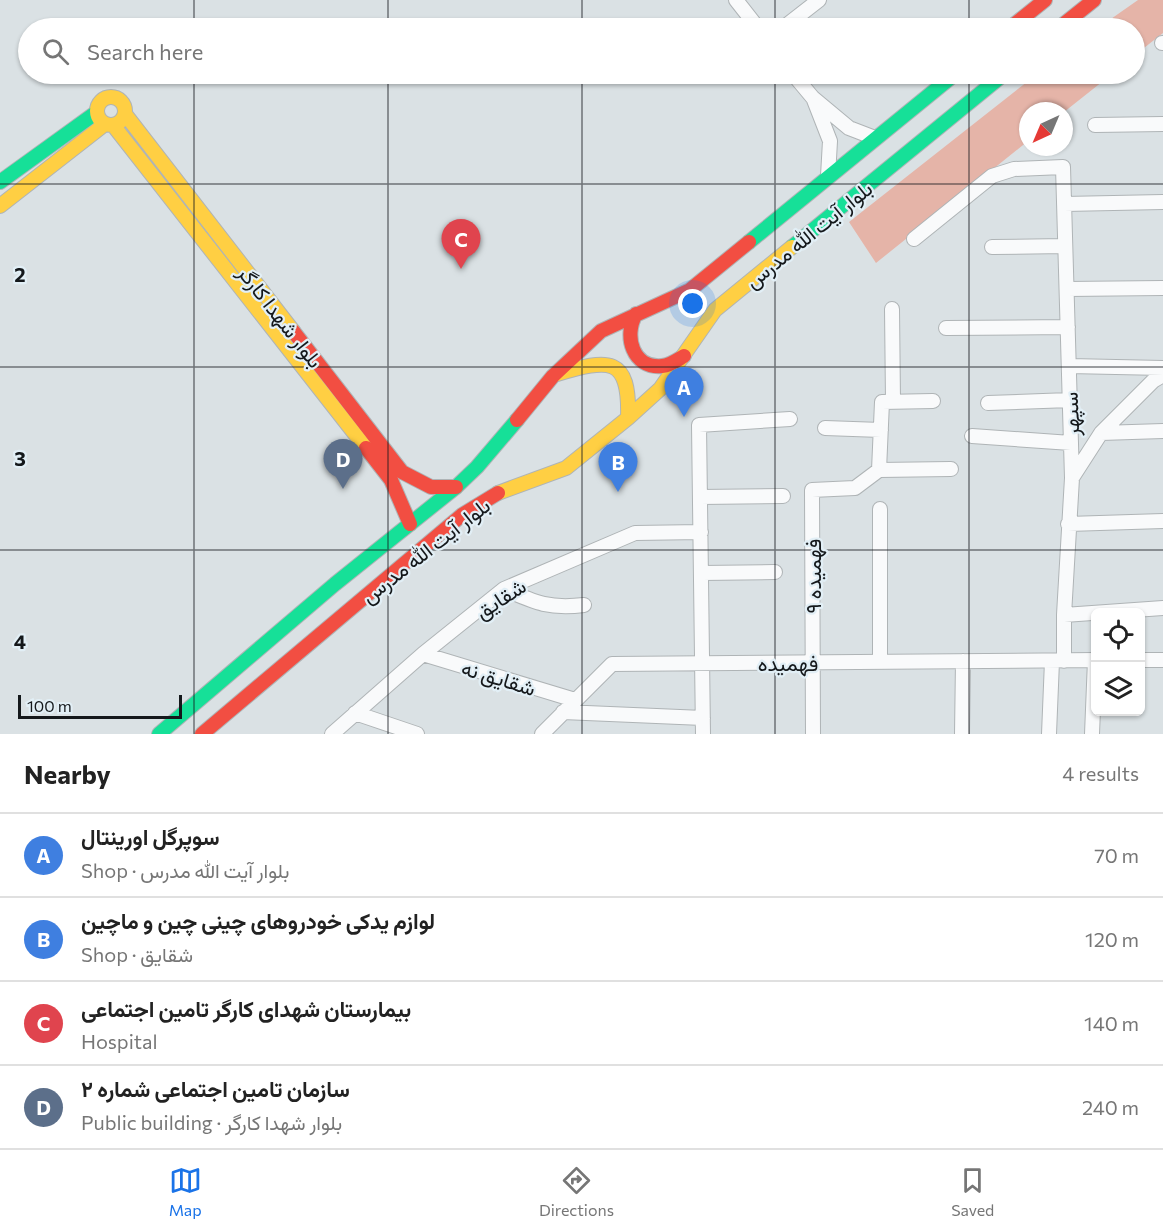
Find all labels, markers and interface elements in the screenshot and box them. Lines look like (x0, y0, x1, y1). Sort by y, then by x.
search box (18, 18, 1145, 84)
icon: search (39, 35, 72, 68)
text: Search here (87, 38, 203, 65)
north arrow (1019, 102, 1073, 156)
street label: بلوار آیت الله مدرس (739, 175, 878, 294)
pin: C (442, 220, 480, 269)
street label: بلوار شهدا کارگر (231, 259, 329, 373)
text: 2 (14, 262, 26, 286)
your location (678, 289, 707, 318)
pin: A (664, 368, 704, 417)
street label: سپهر (1057, 392, 1086, 437)
pin: D (324, 440, 362, 489)
pin: B (598, 442, 638, 492)
text: 3 (14, 446, 26, 470)
street label: بلوار آیت الله مدرس (356, 492, 496, 610)
street label: فهمیده ۹ (800, 539, 827, 613)
street label: شقایق (470, 572, 531, 624)
map controls (1091, 608, 1145, 716)
button: locate (1091, 608, 1145, 662)
text: 4 (14, 629, 26, 653)
street label: فهمیده (758, 650, 818, 677)
street label: شقایق نه (459, 654, 539, 701)
button: layers (1091, 662, 1145, 716)
scale bar (18, 692, 182, 720)
text: 100 m (27, 696, 72, 715)
text: Nearby (24, 758, 111, 789)
text: 4 results (1062, 761, 1139, 785)
text: سوپرگل اورینتال (81, 823, 220, 850)
text: A (36, 843, 51, 867)
text: 70 m (1094, 843, 1139, 867)
text: Shop · بلوار آیت الله مدرس (81, 858, 289, 882)
text: لوازم یدکی خودروهای چینی چین و ماچین (81, 907, 435, 934)
text: B (37, 927, 50, 951)
text: 120 m (1085, 927, 1139, 951)
text: Shop · شقایق (81, 942, 193, 966)
text: بیمارستان شهدای کارگر تامین اجتماعی (81, 995, 411, 1022)
text: C (37, 1011, 50, 1035)
text: 140 m (1084, 1011, 1139, 1035)
text: Hospital (81, 1029, 158, 1053)
text: سازمان تامین اجتماعی شماره ۲ (81, 1075, 350, 1102)
text: D (36, 1095, 51, 1119)
text: 240 m (1082, 1095, 1139, 1119)
text: Public building · بلوار شهدا کارگر (81, 1110, 342, 1134)
tab: Map (169, 1164, 202, 1219)
tab: Directions (539, 1164, 614, 1219)
tab: Saved (951, 1164, 994, 1219)

